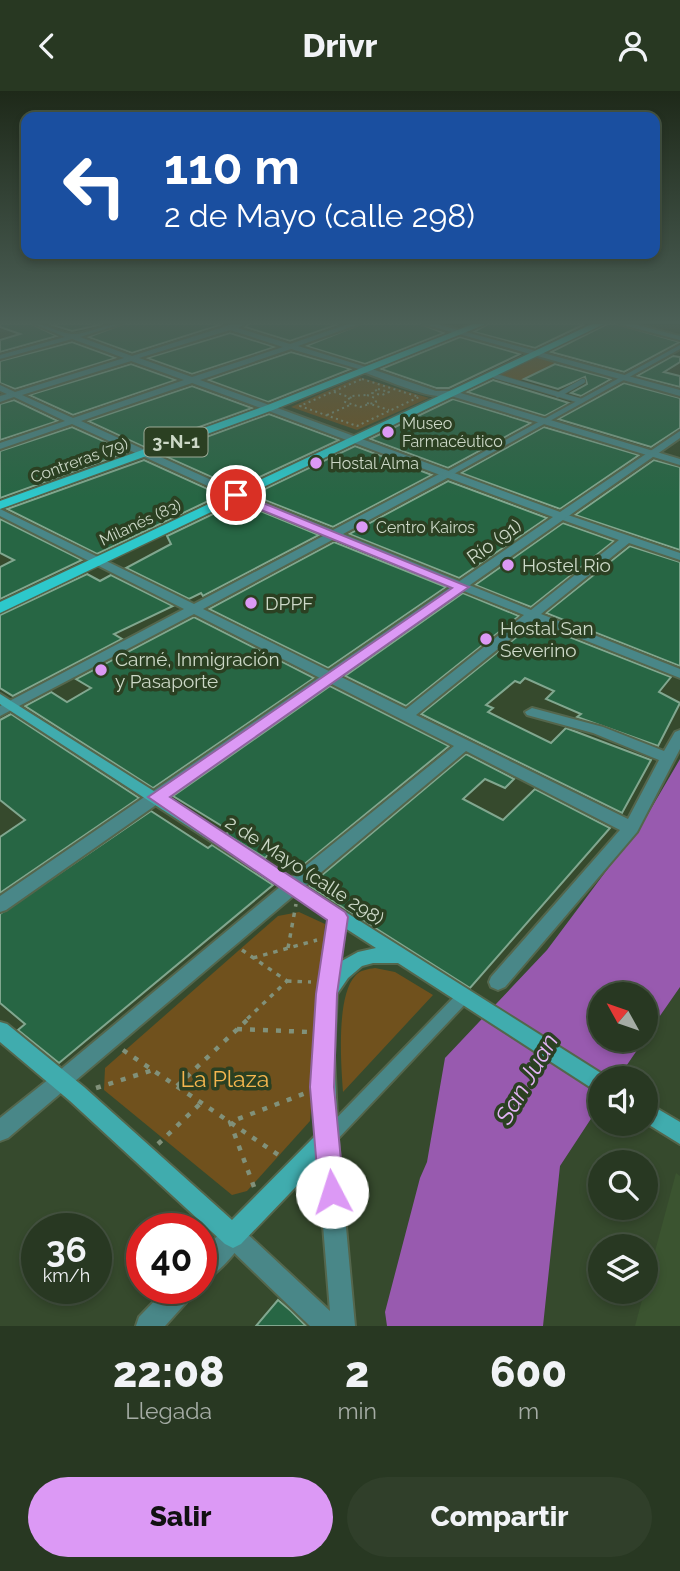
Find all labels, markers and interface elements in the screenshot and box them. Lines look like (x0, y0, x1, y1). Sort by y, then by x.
icon: back (28, 27, 66, 65)
text: Drivr (303, 27, 377, 64)
icon: person (614, 27, 652, 65)
text: 110 m (164, 138, 300, 195)
icon: left (49, 140, 140, 231)
text: 2 de Mayo (calle 298) (164, 197, 475, 234)
place label: Museo Farmacéutico (402, 414, 503, 451)
marker: Museo Farmacéutico (380, 424, 396, 440)
road number: 3-N-1 (144, 428, 208, 457)
street label: Contreras (79) (28, 434, 131, 487)
place label: Hostal Alma (330, 454, 419, 473)
marker: Hostal Alma (308, 455, 324, 471)
pin (206, 465, 266, 525)
icon: arrive (217, 476, 255, 514)
street label: Milanés (83) (96, 495, 184, 550)
street label: Río (91) (462, 514, 526, 568)
place label: Centro Kairos (376, 518, 475, 537)
marker: Centro Kairos (354, 519, 370, 535)
place label: Hostel Rio (522, 554, 611, 576)
marker: Hostel Rio (500, 557, 516, 573)
place label: DPPF (265, 592, 313, 614)
marker: DPPF (243, 595, 259, 611)
place label: Hostal San Severino (500, 617, 593, 661)
marker: Hostal San Severino (478, 631, 494, 647)
place label: Carné, Inmigración y Pasaporte (115, 648, 279, 692)
marker: Carné, Inmigración y Pasaporte (93, 662, 109, 678)
street label: 2 de Mayo (calle 298) (222, 811, 388, 929)
north arrow (588, 982, 658, 1052)
map controls (588, 982, 658, 1304)
water label: San Juan (489, 1028, 564, 1130)
park label: La Plaza (181, 1065, 269, 1092)
button: sound (588, 1066, 658, 1136)
button: search (588, 1150, 658, 1220)
position arrow (295, 1155, 369, 1229)
speed limit sign: 40 (126, 1213, 217, 1304)
text: 36 (46, 1229, 87, 1270)
button: layers (588, 1234, 658, 1304)
text: km/h (43, 1265, 90, 1286)
text: 22:08 (113, 1348, 224, 1397)
text: 2 (345, 1348, 369, 1397)
text: 600 (490, 1348, 567, 1397)
text: Llegada (125, 1397, 212, 1424)
text: min (337, 1397, 377, 1424)
text: m (518, 1397, 539, 1424)
button: Salir (28, 1477, 333, 1557)
button: Compartir (347, 1477, 652, 1557)

